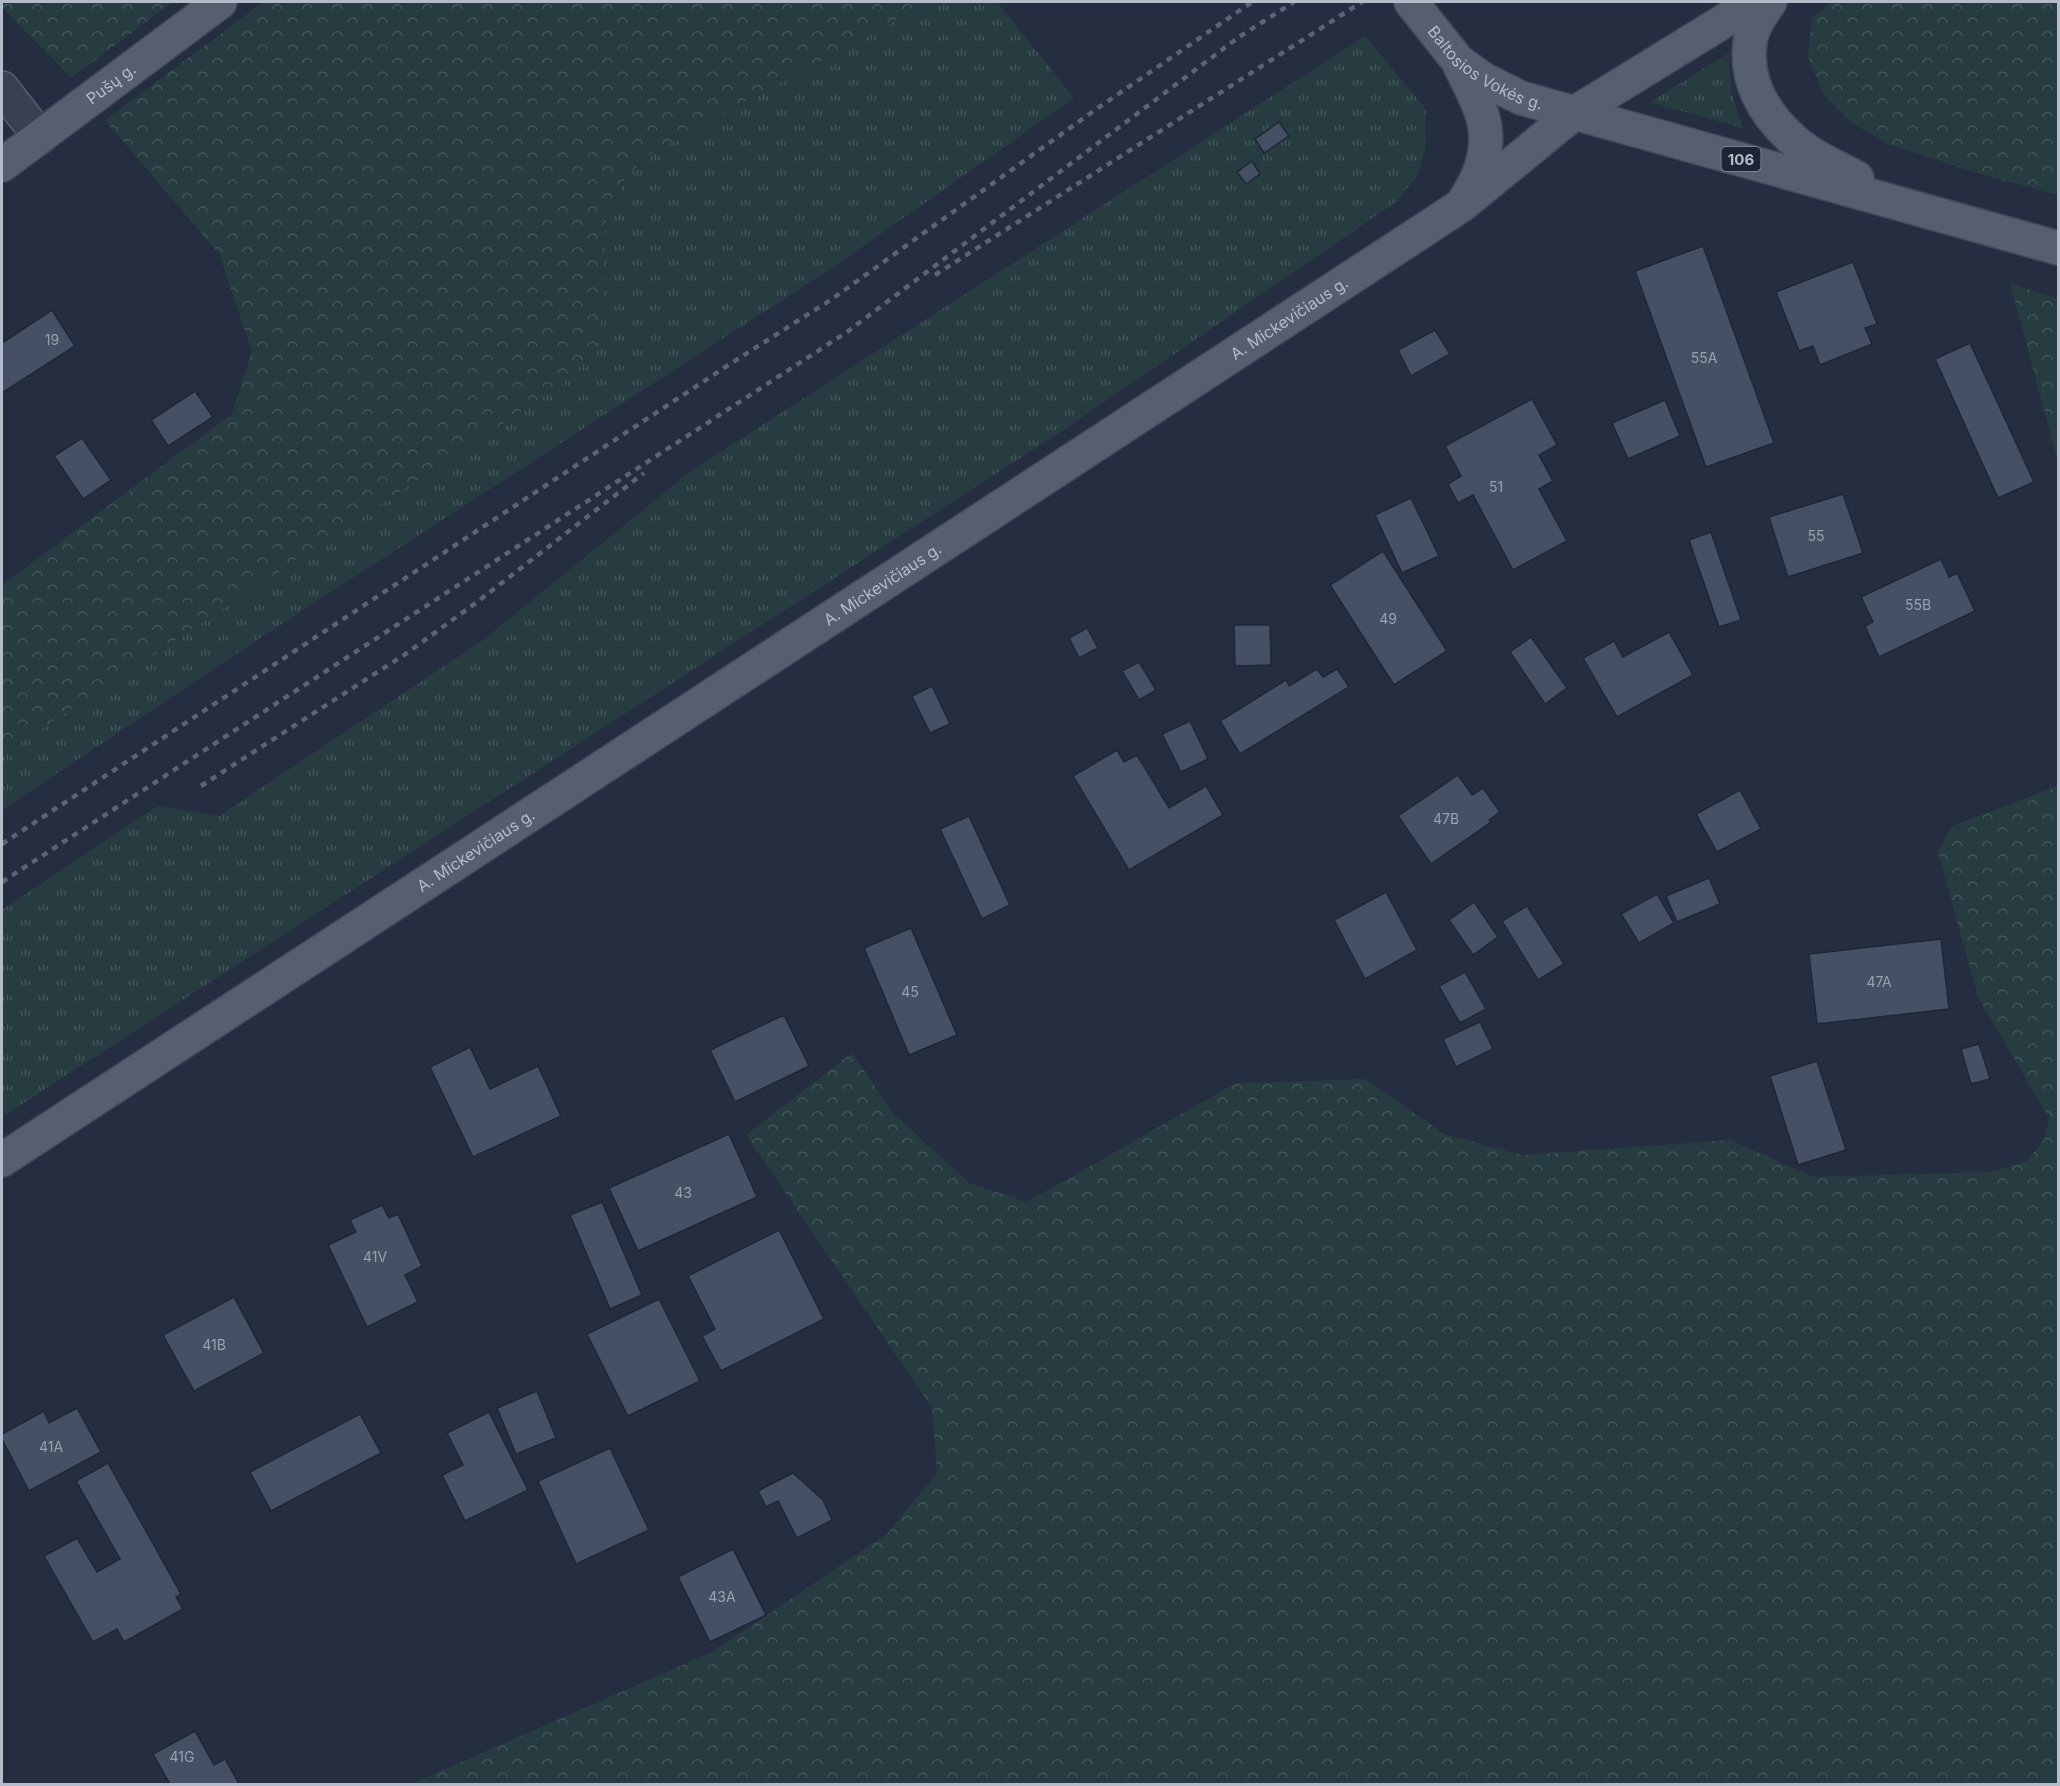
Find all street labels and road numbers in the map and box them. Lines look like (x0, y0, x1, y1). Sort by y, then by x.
street label: Baltosios Vokės g. (1424, 22, 1545, 114)
street label: Pušų g. (82, 59, 140, 108)
road number: 106 (1722, 147, 1760, 171)
street label: A. Mickevičiaus g. (1226, 272, 1352, 364)
street label: A. Mickevičiaus g. (820, 538, 945, 630)
street label: A. Mickevičiaus g. (413, 804, 538, 896)

